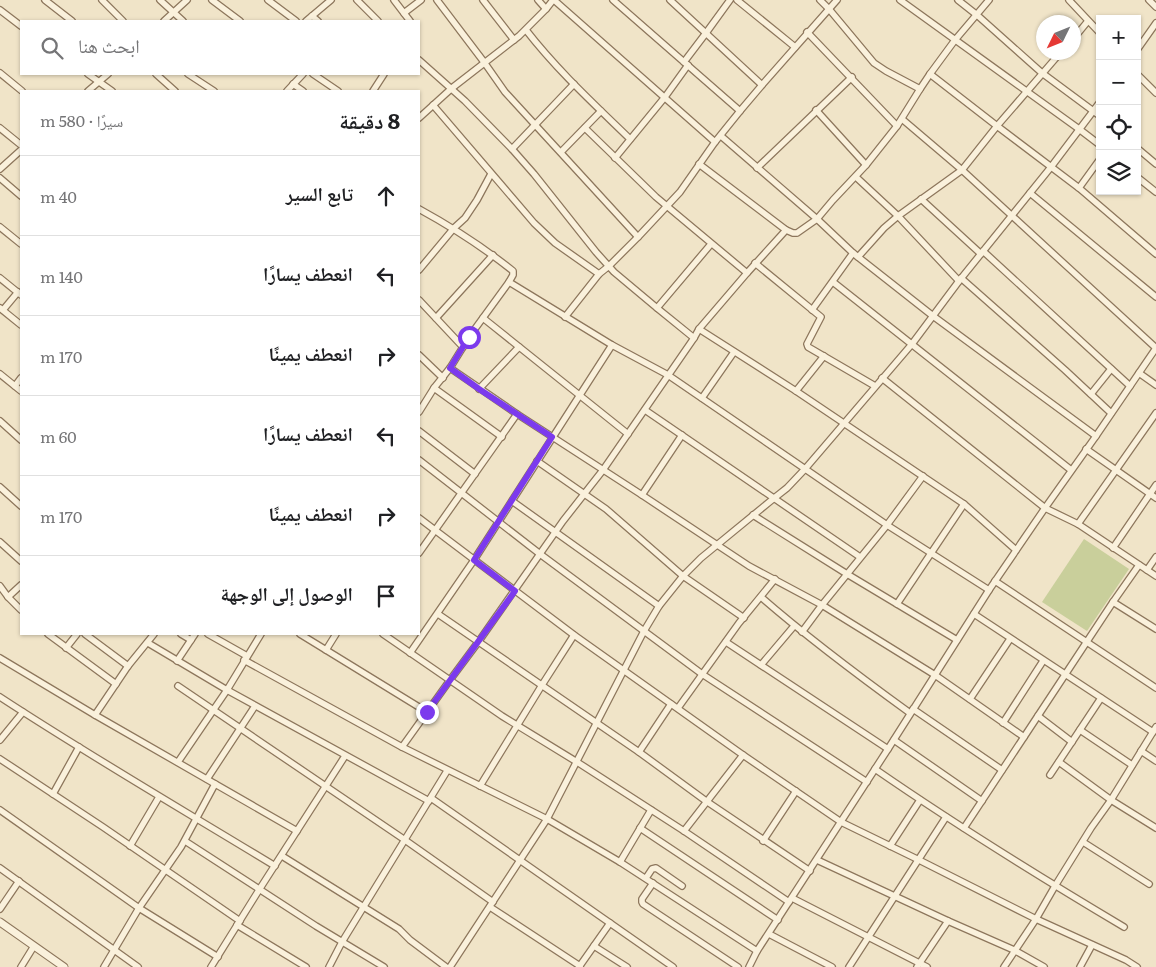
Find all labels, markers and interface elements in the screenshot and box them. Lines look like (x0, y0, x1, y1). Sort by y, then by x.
north arrow (1036, 15, 1081, 60)
map controls (1096, 15, 1141, 195)
button: + (1096, 15, 1141, 60)
search box (20, 20, 420, 75)
text: ابحث هنا (78, 31, 140, 59)
icon: search (38, 34, 66, 62)
button: − (1096, 60, 1141, 105)
text: 8 دقيقة (339, 104, 400, 135)
button: locate (1096, 105, 1141, 150)
text: سيرًا · 580 m (40, 108, 123, 132)
button: layers (1096, 150, 1141, 195)
text: تابع السير (286, 179, 353, 207)
icon: ahead (372, 182, 400, 210)
text: 40 m (40, 184, 77, 208)
text: انعطف يسارًا (263, 259, 353, 287)
icon: left (372, 262, 400, 290)
text: 140 m (40, 264, 83, 288)
route start (458, 326, 481, 349)
text: انعطف يمينًا (269, 339, 353, 367)
icon: right (372, 342, 400, 370)
text: 170 m (40, 344, 82, 368)
text: انعطف يسارًا (263, 419, 353, 447)
icon: left (372, 422, 400, 450)
text: 60 m (40, 424, 77, 448)
text: انعطف يمينًا (269, 499, 353, 527)
icon: right (372, 502, 400, 530)
text: 170 m (40, 504, 82, 528)
text: الوصول إلى الوجهة (220, 579, 353, 607)
icon: arrive (372, 582, 400, 610)
route end (416, 701, 439, 724)

